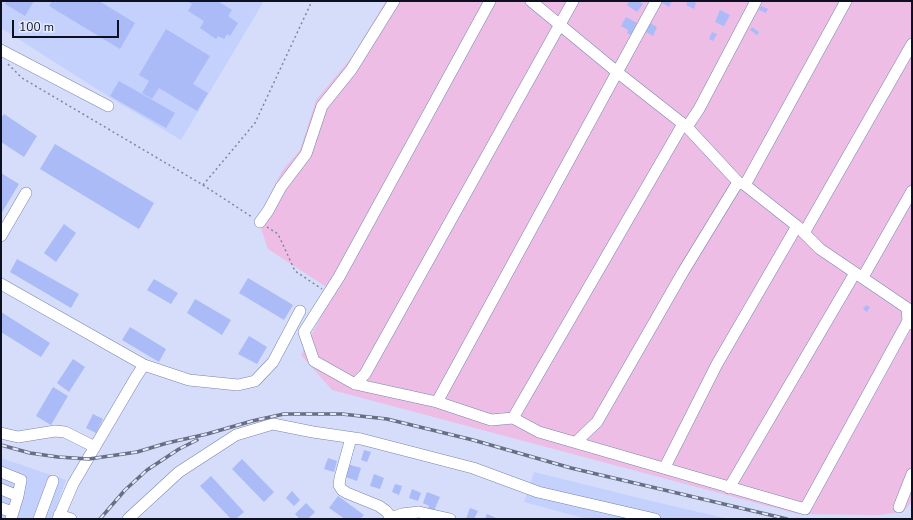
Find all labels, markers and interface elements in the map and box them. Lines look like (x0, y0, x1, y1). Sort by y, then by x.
scale bar (14, 12, 121, 38)
text: 100 m (19, 19, 54, 35)

